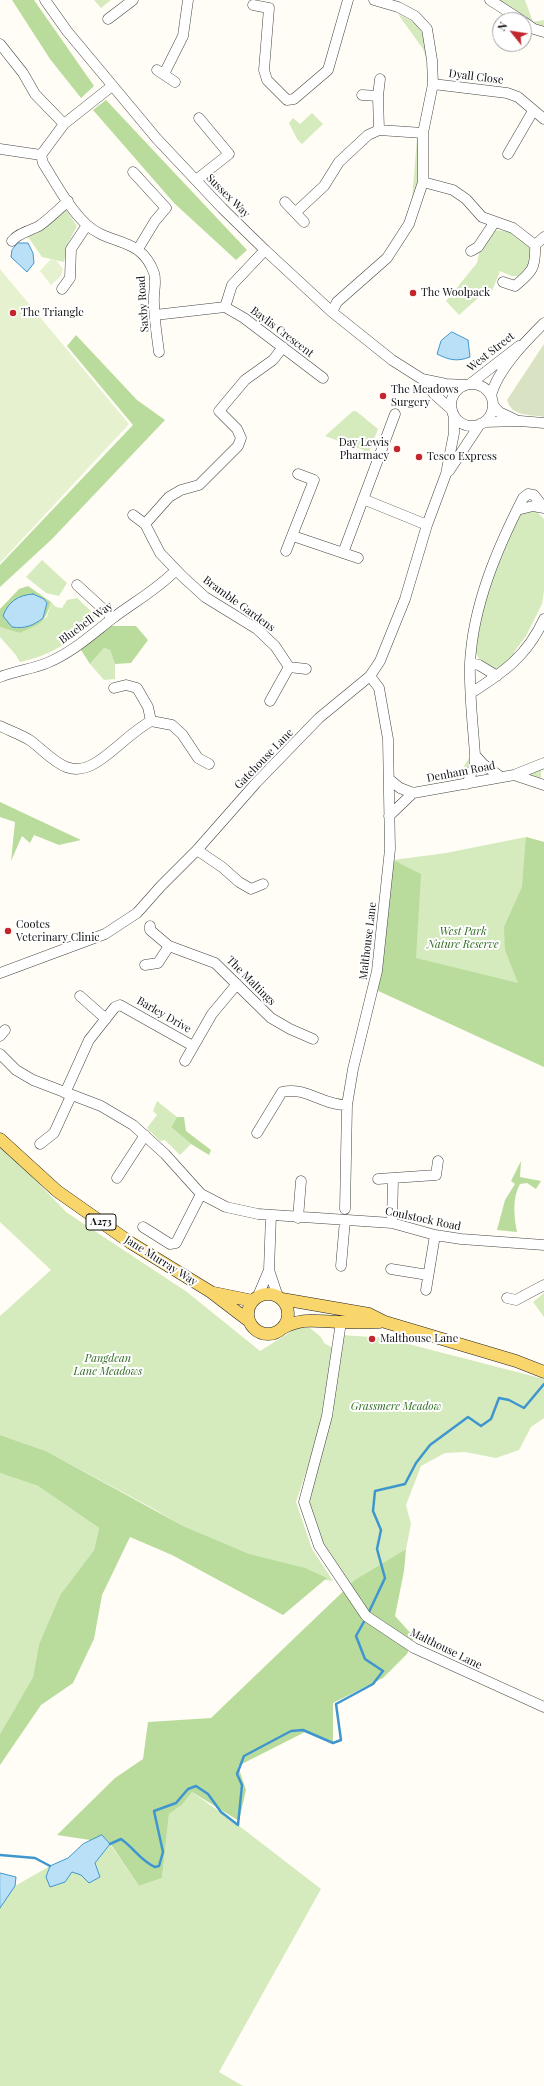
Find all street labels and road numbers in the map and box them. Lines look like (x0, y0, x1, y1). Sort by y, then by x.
street label: Dyall Close (448, 67, 504, 87)
street label: Sussex Way (203, 171, 253, 221)
street label: Saxby Road (134, 275, 152, 333)
street label: Baylis Crescent (248, 304, 316, 360)
street label: West Street (465, 330, 517, 374)
street label: Bramble Gardens (200, 573, 278, 635)
street label: Bluebell Way (57, 599, 115, 647)
street label: Gatehouse Lane (232, 726, 296, 792)
street label: Denham Road (426, 759, 496, 785)
street label: Malthouse Lane (357, 901, 379, 981)
street label: The Maltings (224, 954, 278, 1008)
street label: Barley Drive (134, 994, 194, 1036)
street label: Coulstock Road (384, 1205, 462, 1233)
road number: A273 (86, 1214, 116, 1230)
street label: Jane Murray Way (122, 1233, 200, 1289)
street label: Malthouse Lane (408, 1626, 484, 1672)

